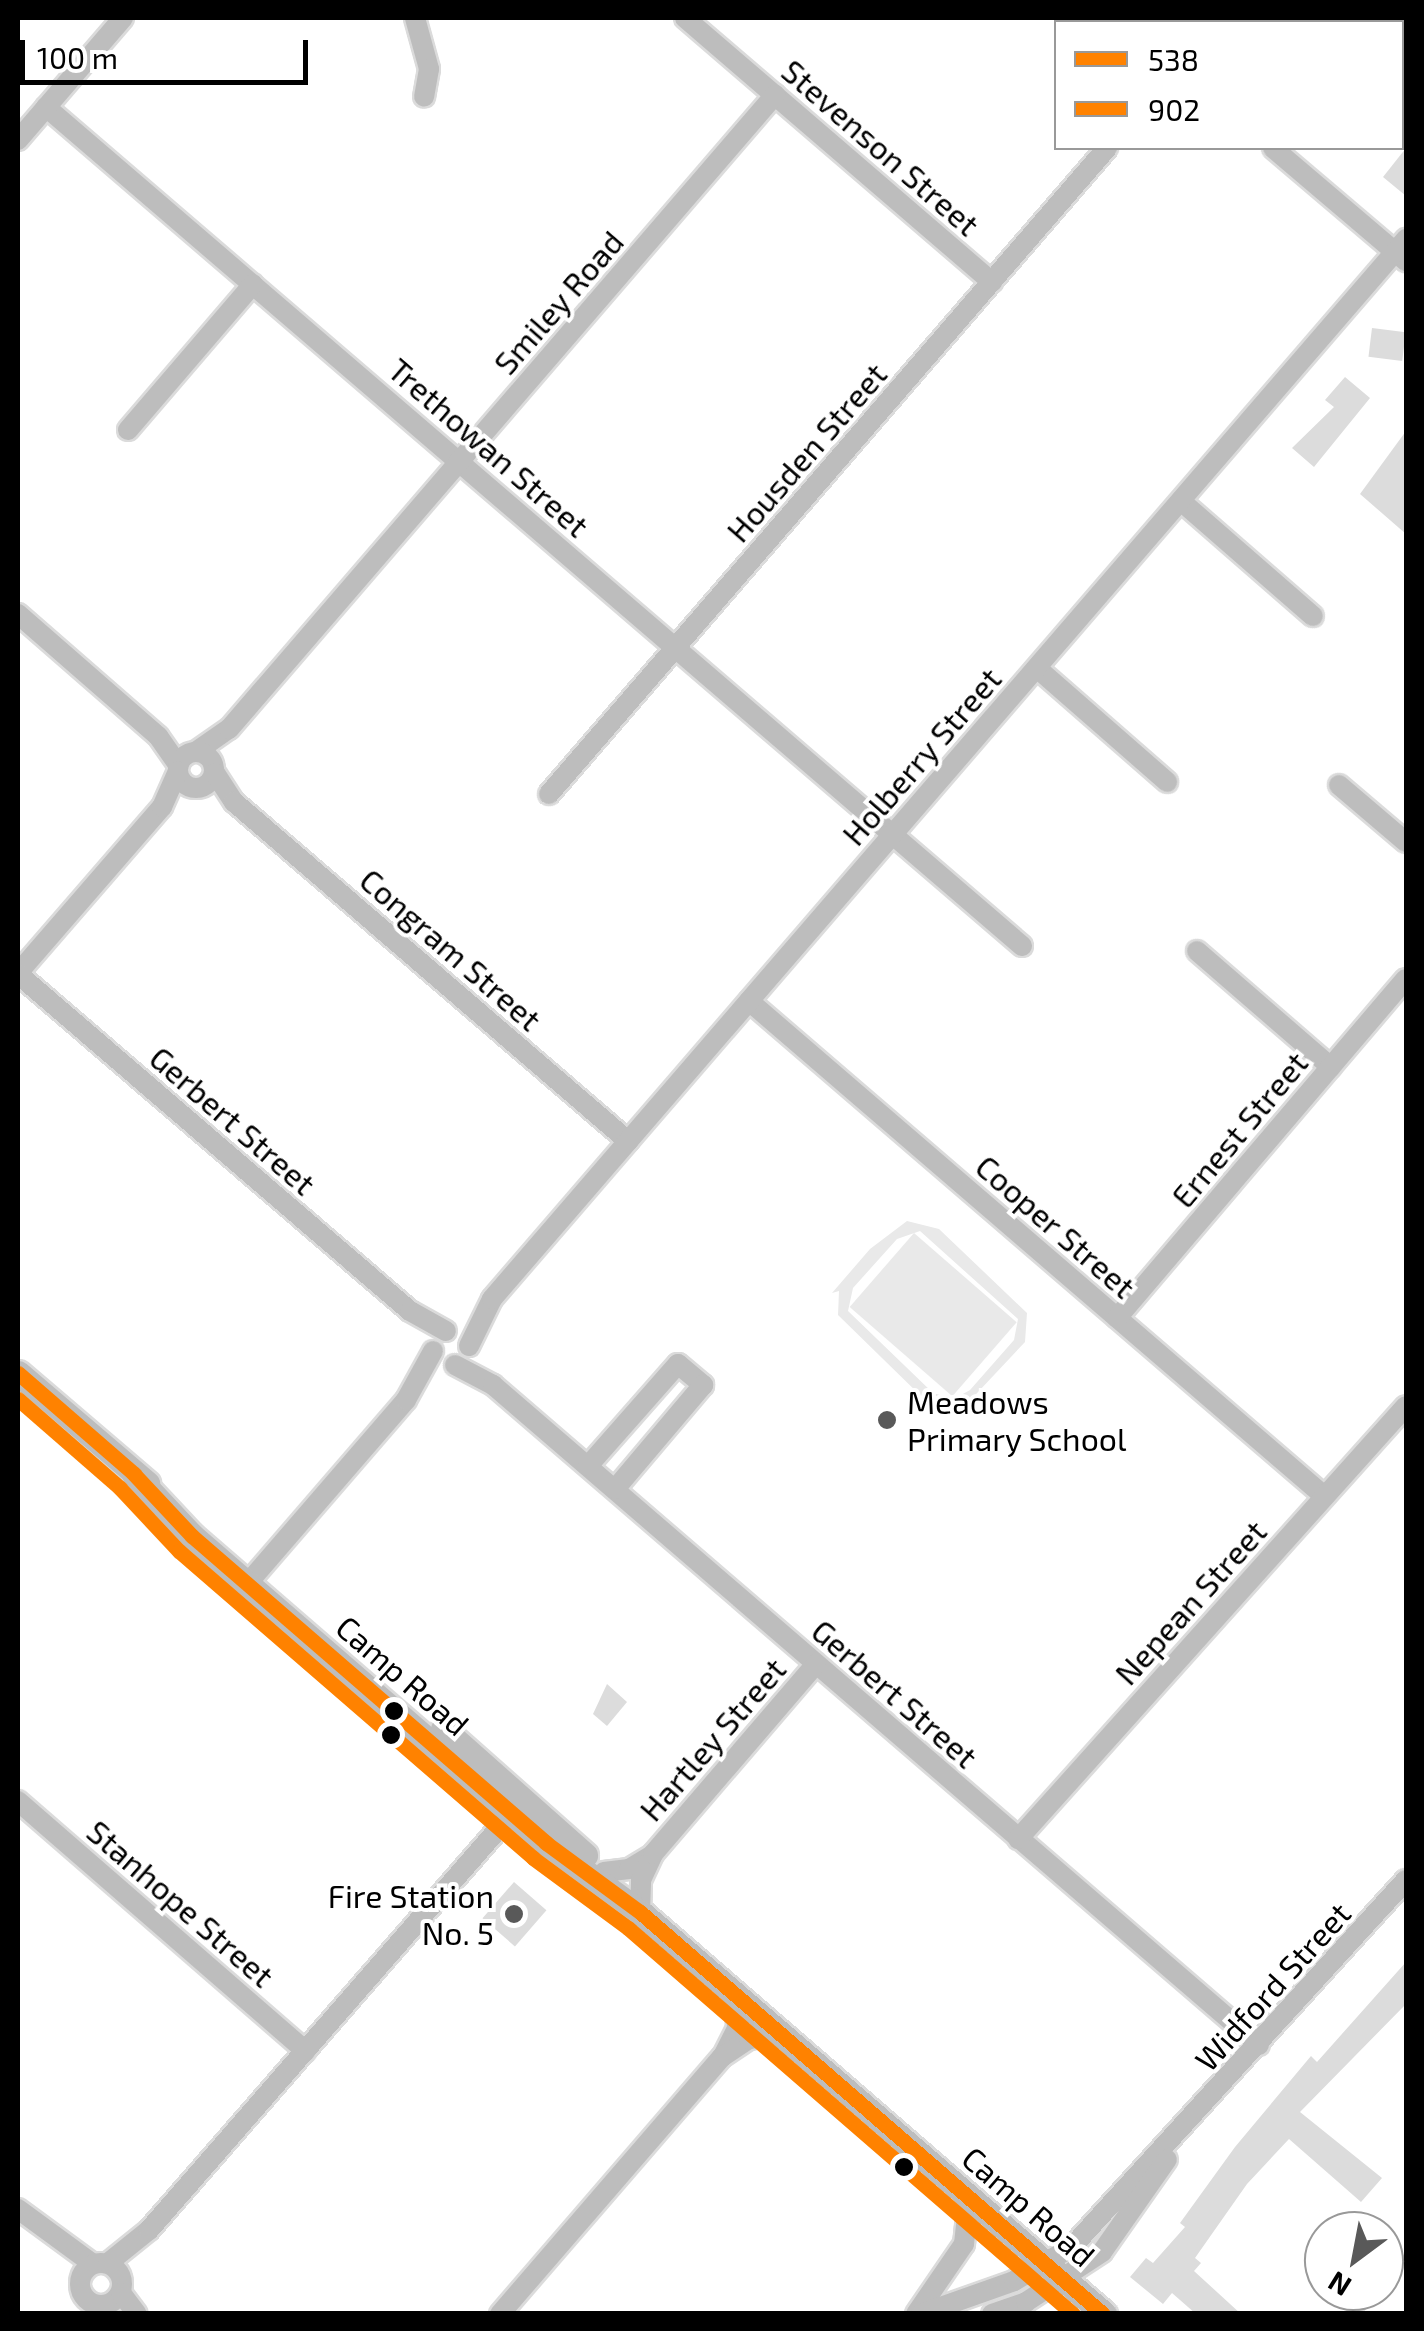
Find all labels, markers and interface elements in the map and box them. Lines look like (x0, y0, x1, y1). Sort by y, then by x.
scale bar (25, 20, 312, 82)
legend (1054, 20, 1404, 150)
text: 100 m (37, 39, 118, 75)
text: 538 (1148, 41, 1199, 77)
street label: Stevenson Street (775, 51, 987, 243)
text: 902 (1148, 91, 1200, 127)
street label: Smiley Road (485, 222, 631, 382)
street label: Trethowan Street (381, 350, 597, 544)
street label: Housden Street (718, 355, 894, 549)
street label: Holberry Street (833, 659, 1009, 853)
street label: Congram Street (353, 860, 549, 1038)
street label: Gerbert Street (142, 1038, 324, 1202)
street label: Ernest Street (1163, 1043, 1315, 1215)
street label: Cooper Street (968, 1146, 1144, 1306)
place label: Meadows Primary School (907, 1383, 1127, 1458)
marker: Meadows Primary School (876, 1409, 898, 1431)
street label: Nepean Street (1106, 1512, 1274, 1692)
street label: Camp Road (329, 1607, 477, 1743)
street label: Gerbert Street (804, 1611, 986, 1775)
street label: Hartley Street (631, 1650, 793, 1828)
unlabelled marker (384, 1701, 404, 1721)
unlabelled marker (381, 1725, 401, 1745)
street label: Stanhope Street (80, 1812, 282, 1994)
place label: Fire Station No. 5 (328, 1877, 494, 1952)
street label: Widford Street (1186, 1894, 1358, 2078)
marker: Fire Station No. 5 (503, 1903, 525, 1925)
street label: Camp Road (955, 2138, 1103, 2274)
unlabelled marker (894, 2157, 914, 2177)
north arrow (1304, 2211, 1404, 2311)
text: N (1322, 2265, 1357, 2305)

